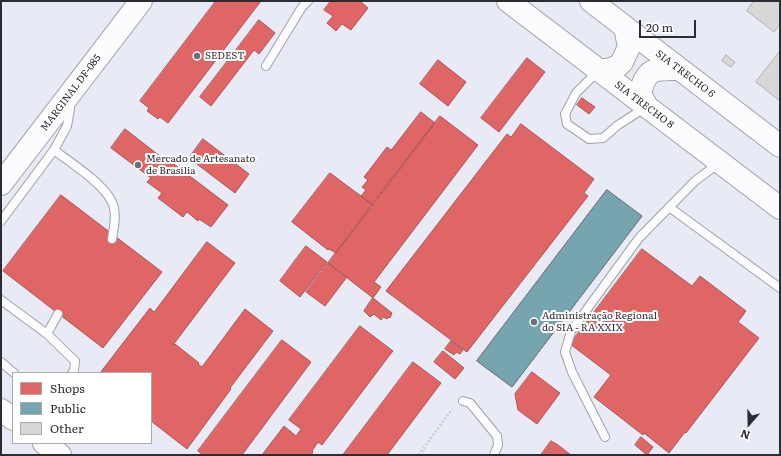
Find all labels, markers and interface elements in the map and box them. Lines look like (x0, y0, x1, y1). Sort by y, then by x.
scale bar (641, 12, 698, 38)
text: 20 m (646, 18, 673, 36)
street label: SIA TRECHO 6 (653, 48, 717, 100)
place label: SEDEST (205, 50, 245, 62)
marker: SEDEST (192, 51, 202, 61)
street label: MARGINAL DF-085 (38, 52, 104, 134)
street label: SIA TRECHO 8 (612, 79, 676, 131)
place label: Mercado de Artesanato de Brasília (146, 153, 255, 176)
marker: Mercado de Artesanato de Brasília (133, 160, 143, 170)
place label: Administração Regional do SIA - RA XXIX (542, 310, 657, 334)
marker: Administração Regional do SIA - RA XXIX (529, 317, 539, 327)
legend (12, 372, 152, 444)
text: Shops (50, 379, 85, 397)
text: Public (50, 399, 86, 417)
north arrow (729, 404, 769, 444)
text: Other (50, 419, 84, 437)
text: N (738, 426, 752, 444)

